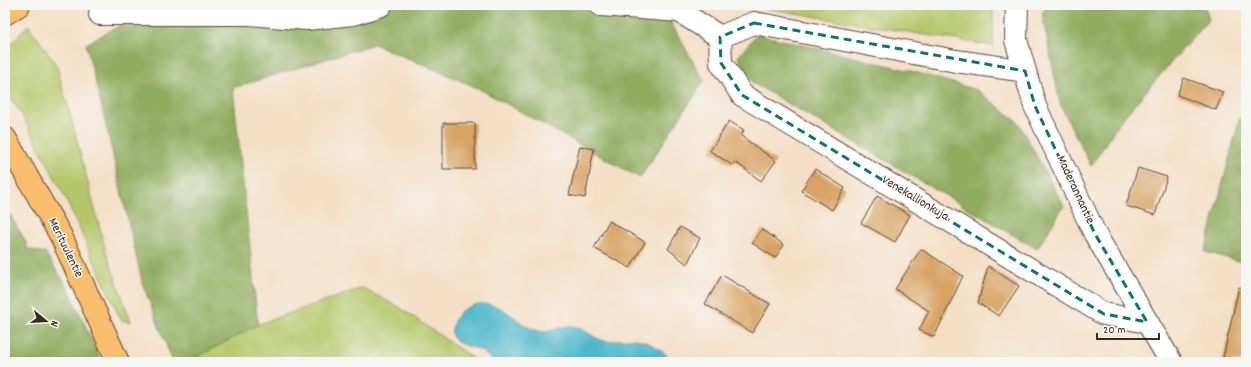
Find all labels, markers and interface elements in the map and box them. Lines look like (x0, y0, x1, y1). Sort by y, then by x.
street label: Maderannantie (1051, 153, 1099, 228)
street label: Venekallionkuja (878, 171, 953, 227)
street label: Merituulentie (42, 215, 88, 281)
north arrow (26, 301, 66, 341)
scale bar (1097, 315, 1159, 341)
text: N (45, 318, 62, 329)
text: 20 m (1103, 322, 1126, 339)

